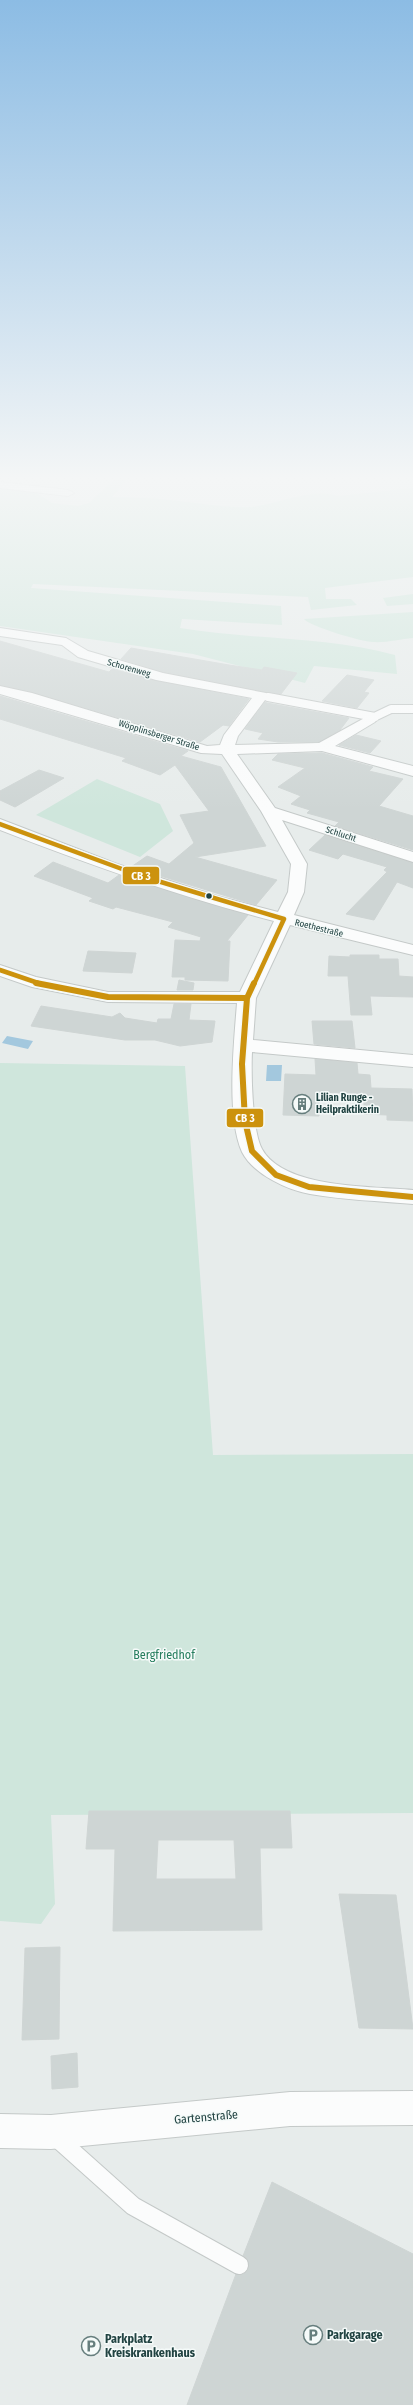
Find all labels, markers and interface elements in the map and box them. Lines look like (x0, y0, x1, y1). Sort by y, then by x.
street label: Schorenweg (106, 657, 152, 679)
street label: Wöpplinsberger Straße (117, 718, 201, 752)
street label: Schlucht (324, 824, 358, 844)
line badge: CB 3 (122, 866, 160, 885)
text: CB 3 (131, 870, 151, 883)
unlabelled marker (204, 891, 214, 901)
street label: Roethestraße (294, 917, 345, 939)
place label: Lilian Runge - Heilpraktikerin (316, 1092, 379, 1116)
building icon: Lilian Runge - Heilpraktikerin (291, 1093, 313, 1115)
line badge: CB 3 (226, 1108, 264, 1128)
text: CB 3 (235, 1112, 255, 1125)
park label: Bergfriedhof (133, 1648, 196, 1662)
street label: Gartenstraße (173, 2107, 239, 2127)
parking icon: Parkgarage (302, 2324, 324, 2346)
place label: Parkgarage (327, 2328, 383, 2342)
place label: Parkplatz Kreiskrankenhaus (105, 2332, 196, 2360)
parking icon: Parkplatz Kreiskrankenhaus (80, 2335, 102, 2357)

